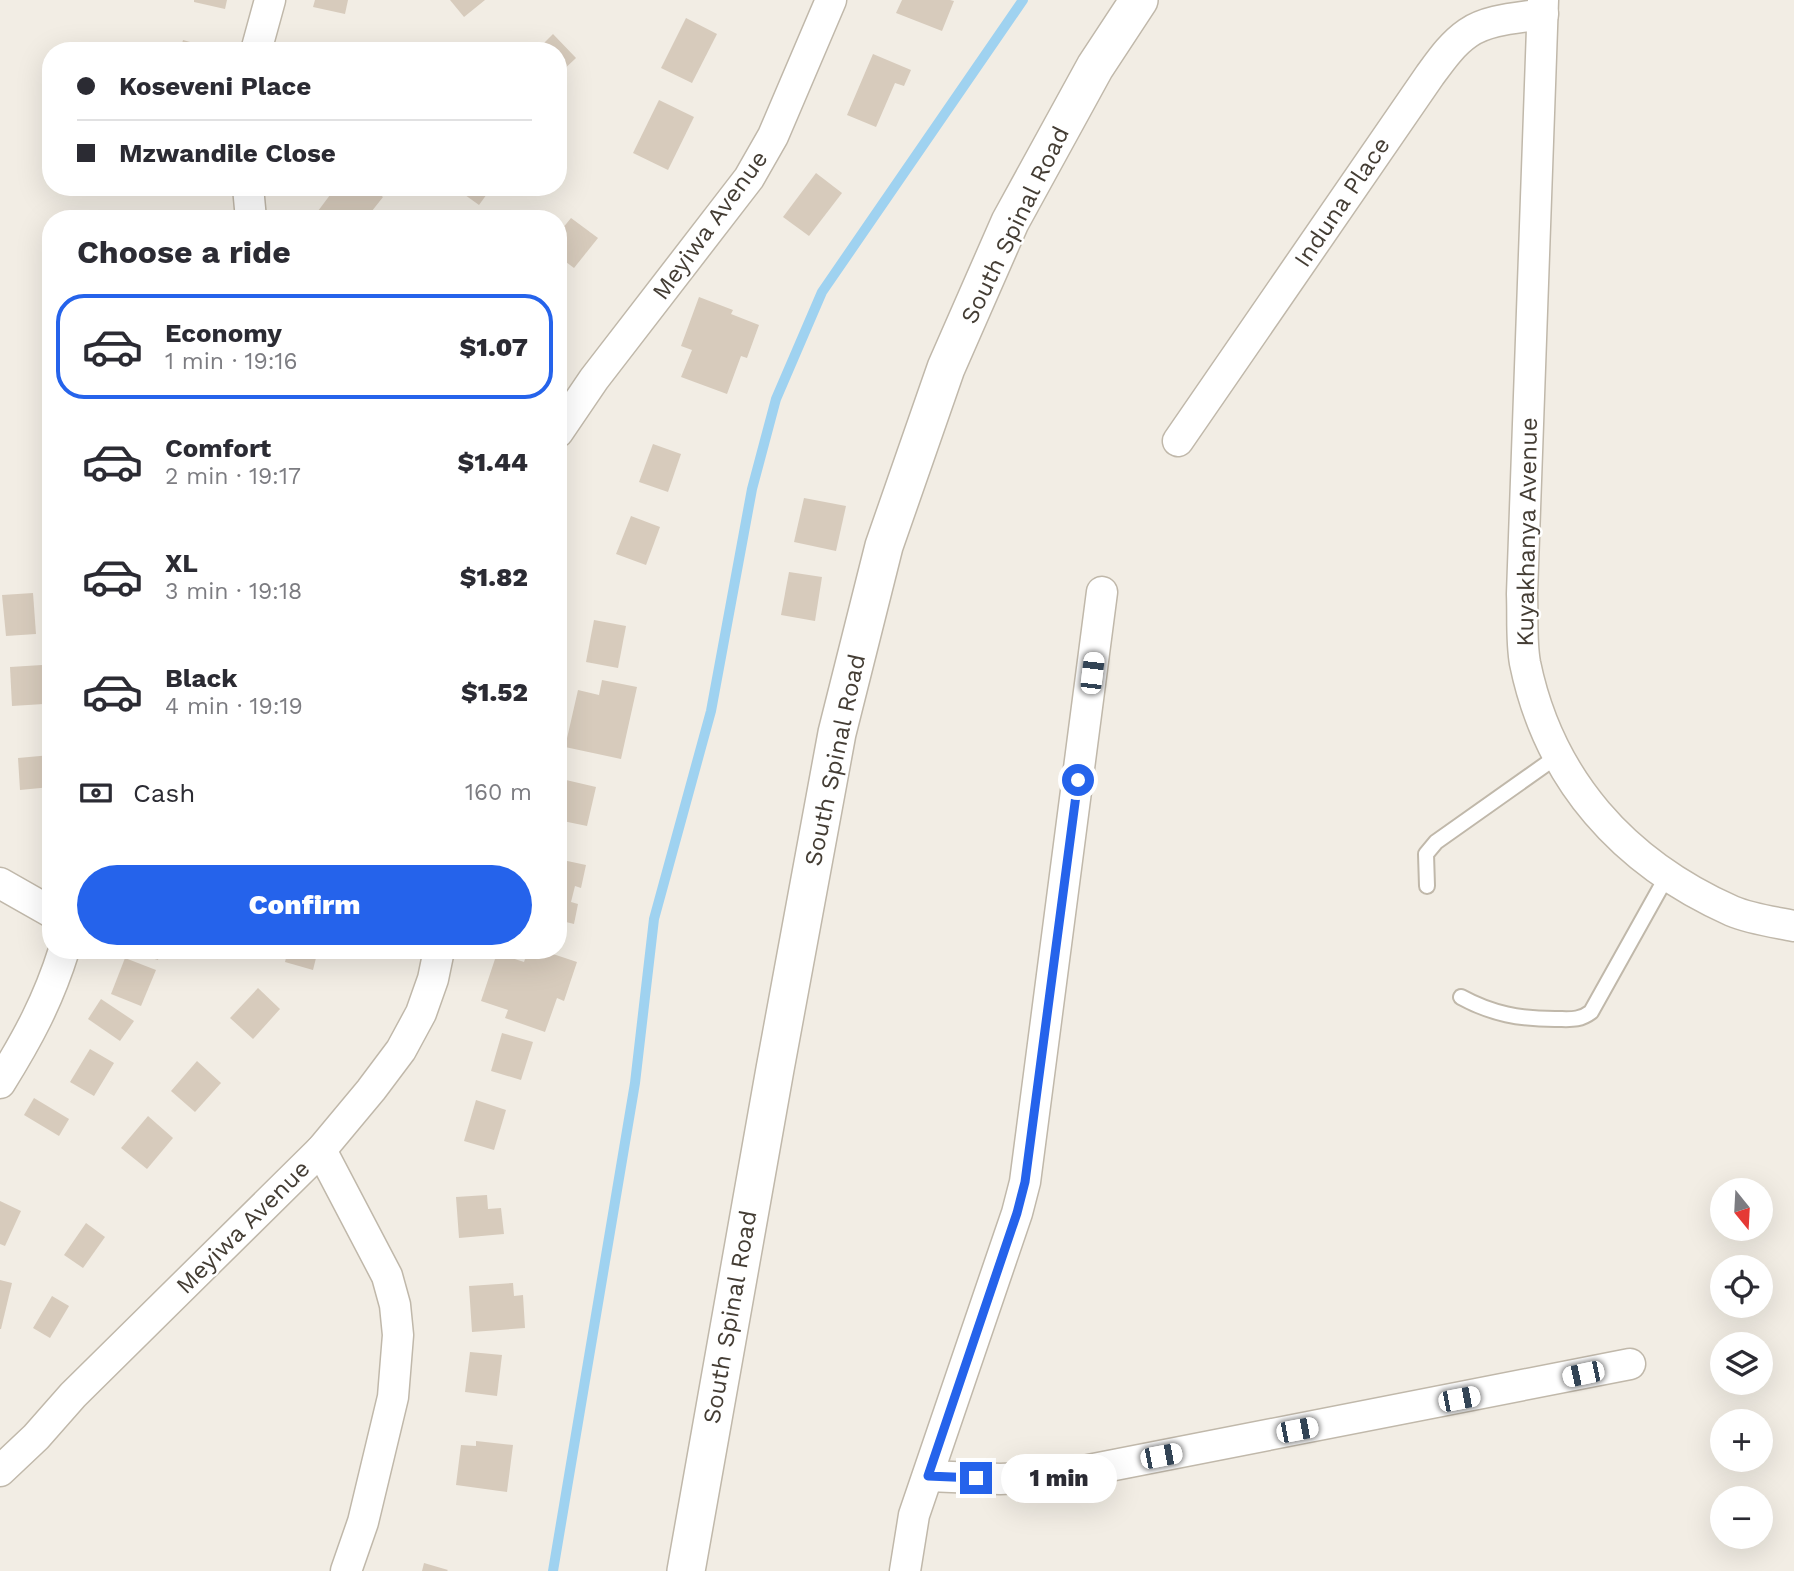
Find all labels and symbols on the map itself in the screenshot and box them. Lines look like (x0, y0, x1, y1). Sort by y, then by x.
street label: South Spinal Road (955, 122, 1075, 328)
street label: Induna Place (1288, 132, 1396, 272)
street label: Meyiwa Avenue (647, 145, 773, 305)
street label: Kuyakhanya Avenue (1511, 417, 1543, 647)
street label: South Spinal Road (799, 651, 871, 869)
car (1080, 651, 1105, 695)
route start (1062, 764, 1094, 796)
street label: Meyiwa Avenue (170, 1154, 316, 1300)
north arrow (1710, 1178, 1773, 1241)
street label: South Spinal Road (697, 1208, 763, 1426)
car (1561, 1359, 1606, 1389)
car (1437, 1385, 1482, 1413)
car (1275, 1416, 1320, 1444)
car (1139, 1442, 1184, 1470)
callout: 1 min (1000, 1454, 1116, 1502)
route end (960, 1462, 992, 1494)

